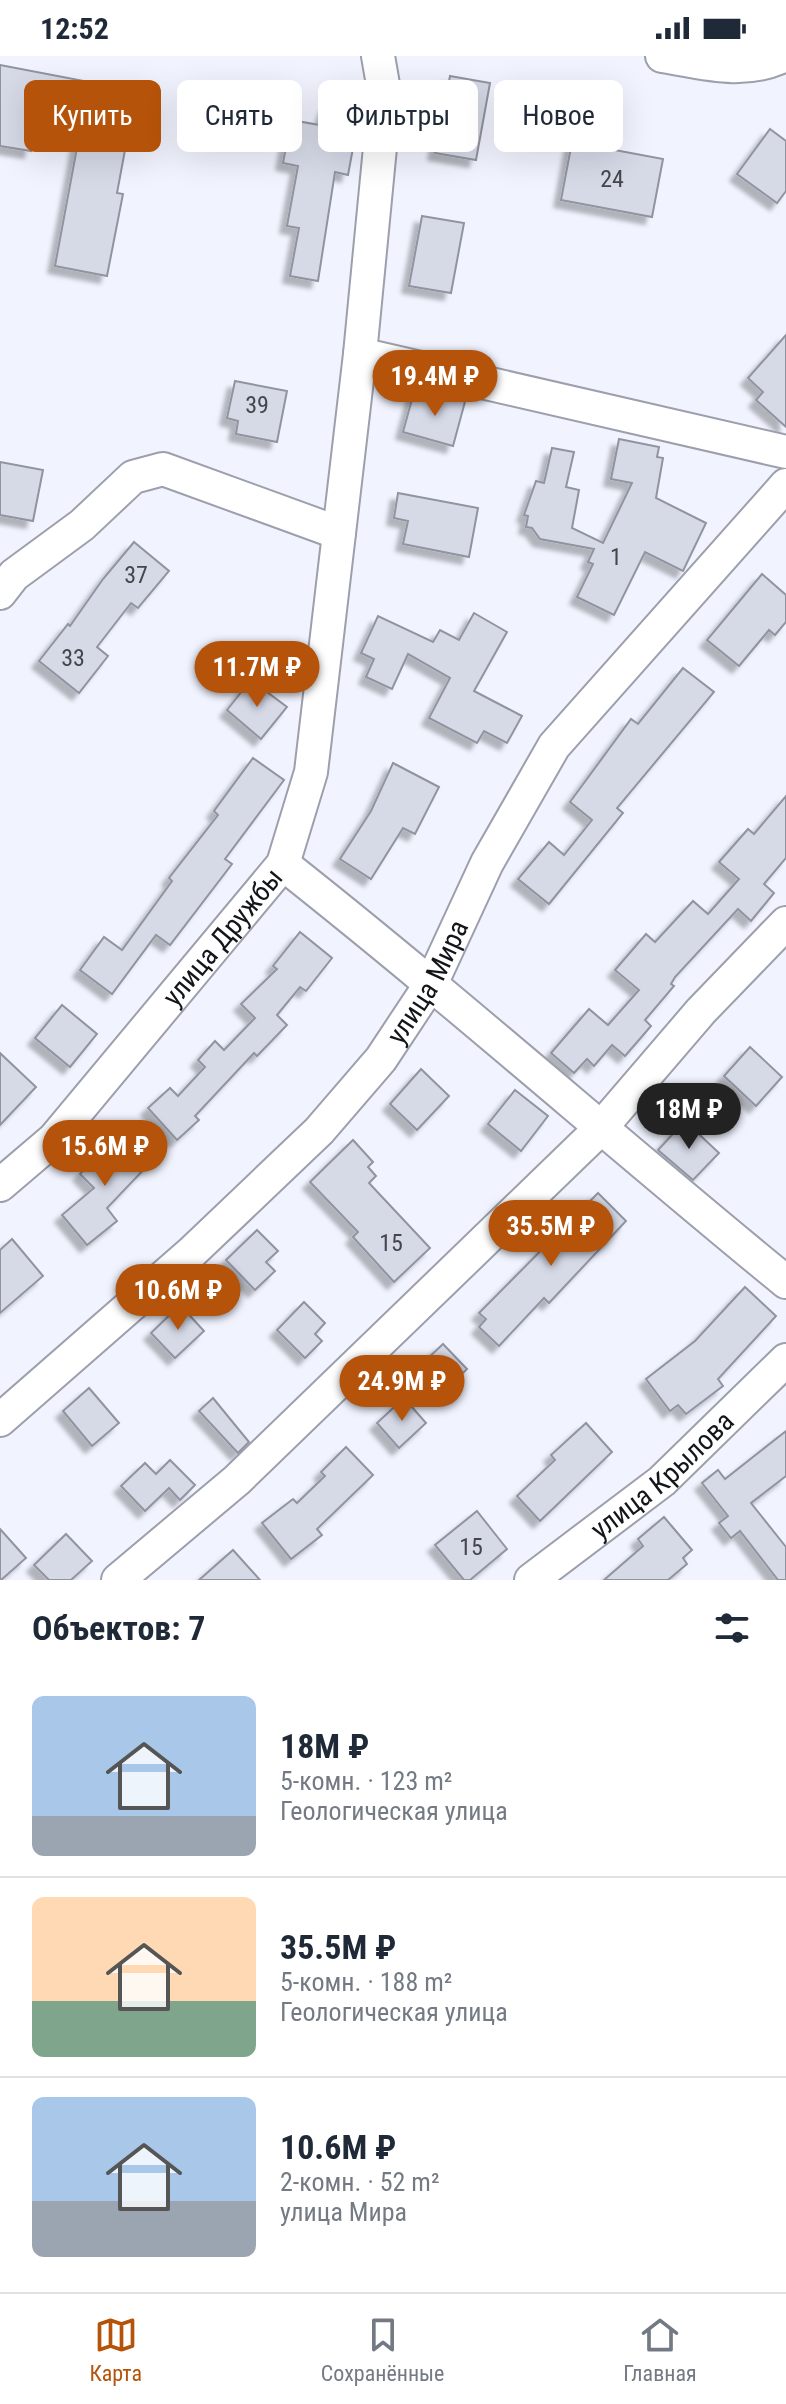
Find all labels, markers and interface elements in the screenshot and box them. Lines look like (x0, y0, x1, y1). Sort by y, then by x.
text: 12:52 (40, 11, 109, 46)
chip: Купить (24, 80, 161, 152)
chip: Снять (177, 80, 302, 152)
chip: Фильтры (318, 80, 478, 152)
chip: Новое (494, 80, 623, 152)
house number: 24 (600, 165, 624, 193)
pin: 19.4M ₽ (361, 350, 509, 418)
text: 19.4M ₽ (391, 361, 479, 391)
house number: 39 (245, 391, 269, 419)
house number: 1 (610, 543, 622, 571)
house number: 37 (124, 561, 148, 589)
pin: 11.7M ₽ (183, 641, 331, 709)
house number: 33 (61, 644, 85, 672)
text: 11.7M ₽ (213, 652, 301, 682)
street label: улица Дружбы (156, 861, 289, 1012)
street label: улица Мира (379, 915, 475, 1050)
pin: 18M ₽ (633, 1083, 745, 1151)
text: 18M ₽ (655, 1094, 723, 1124)
pin: 15.6M ₽ (31, 1120, 179, 1188)
text: 15.6M ₽ (61, 1131, 149, 1161)
pin: 35.5M ₽ (477, 1200, 625, 1268)
text: 35.5M ₽ (507, 1211, 595, 1241)
house number: 15 (379, 1229, 403, 1257)
pin: 10.6M ₽ (104, 1264, 252, 1332)
text: 10.6M ₽ (134, 1275, 222, 1305)
pin: 24.9M ₽ (328, 1355, 476, 1423)
text: 24.9M ₽ (358, 1366, 446, 1396)
street label: улица Крылова (584, 1404, 740, 1546)
house number: 15 (459, 1533, 483, 1561)
icon: filters (710, 1606, 754, 1650)
text: Объектов: 7 (32, 1608, 206, 1648)
text: 18M ₽ (280, 1726, 369, 1766)
icon: home (96, 1728, 192, 1824)
text: 5-комн. · 123 m² (280, 1766, 452, 1796)
text: Геологическая улица (280, 1796, 508, 1826)
text: 35.5M ₽ (280, 1927, 396, 1967)
icon: home (96, 1929, 192, 2025)
text: 5-комн. · 188 m² (280, 1967, 452, 1997)
text: Геологическая улица (280, 1997, 508, 2027)
text: 10.6M ₽ (280, 2127, 396, 2167)
icon: home (96, 2129, 192, 2225)
text: 2-комн. · 52 m² (280, 2167, 440, 2197)
text: улица Мира (280, 2197, 407, 2227)
tab: Карта (89, 2313, 142, 2386)
tab: Сохранённые (321, 2313, 444, 2386)
tab: Главная (623, 2313, 697, 2386)

